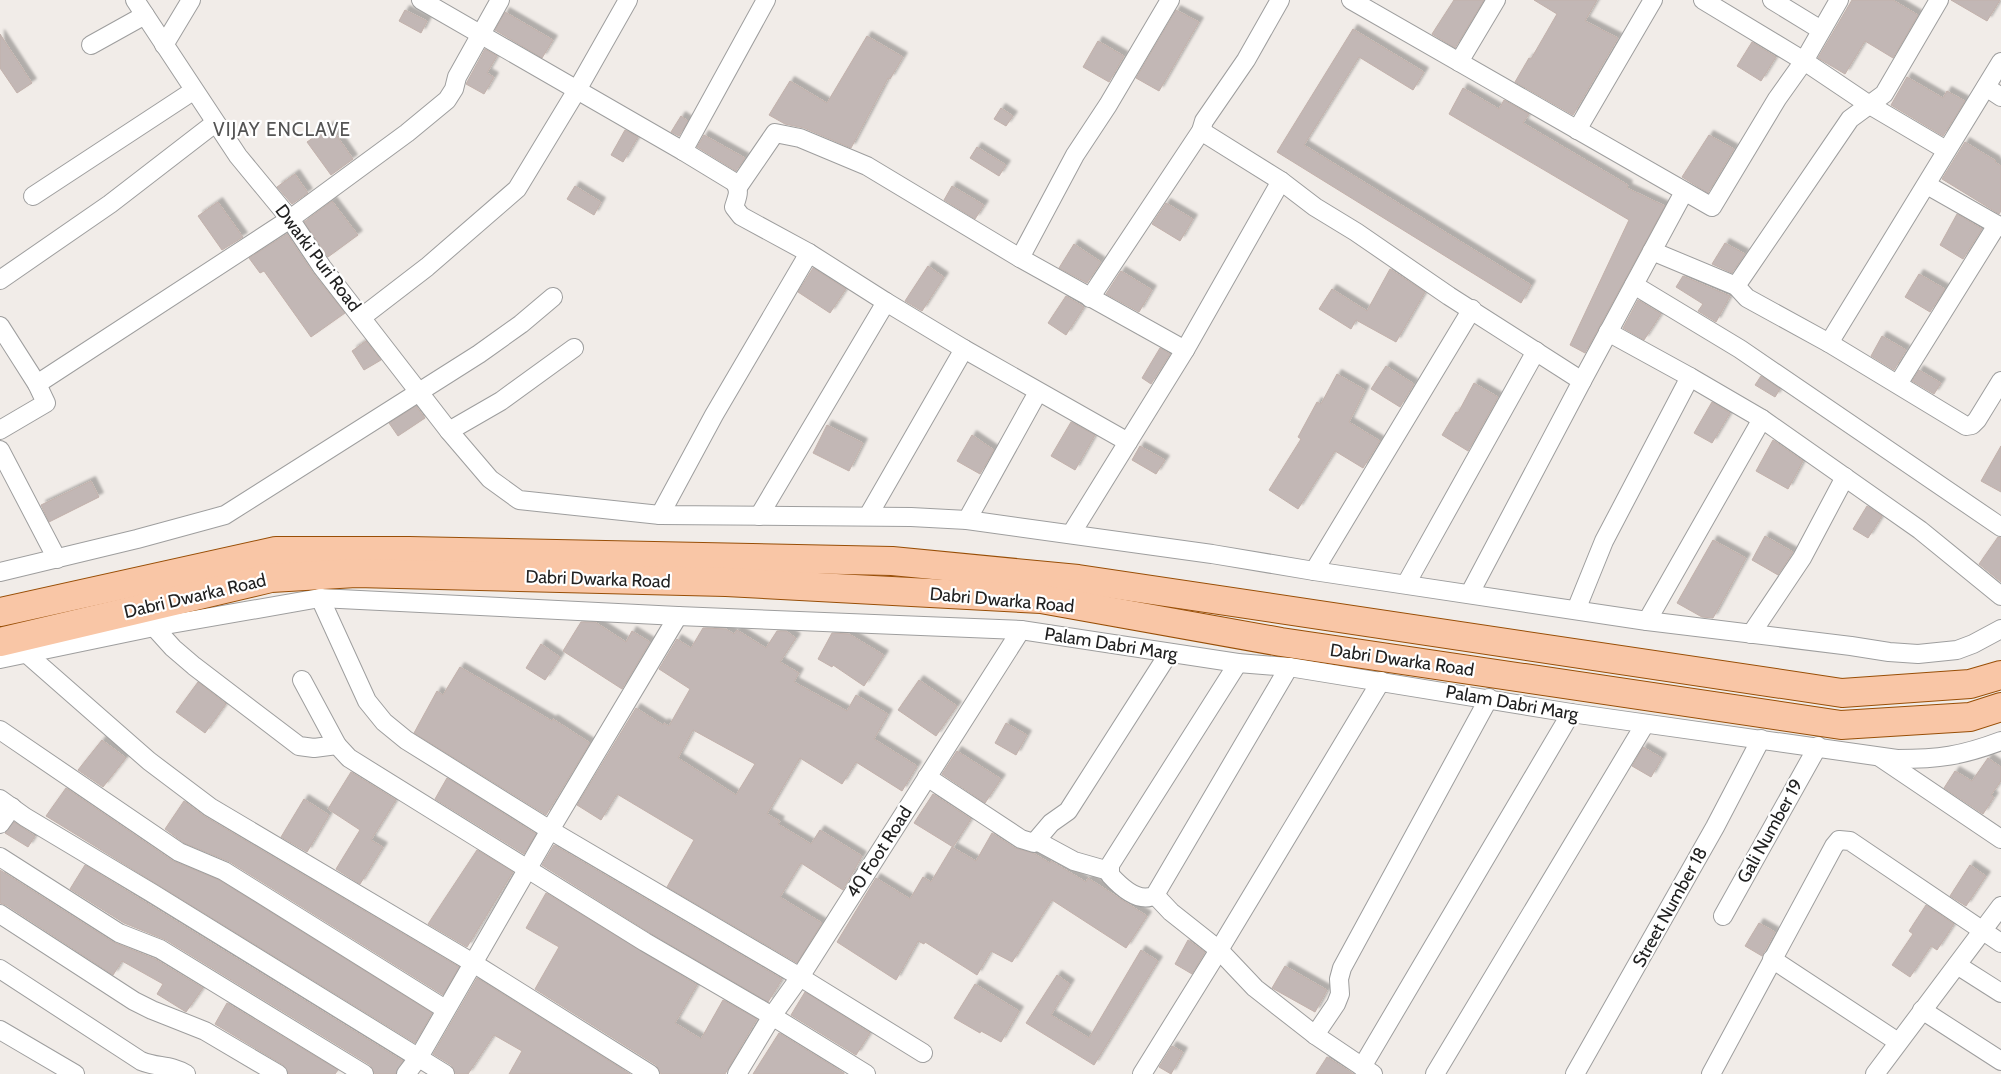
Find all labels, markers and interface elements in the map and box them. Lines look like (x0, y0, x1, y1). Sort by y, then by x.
district label: VIJAY ENCLAVE (213, 118, 351, 141)
street label: Dwarki Puri Road (271, 200, 365, 316)
street label: Dabri Dwarka Road (525, 565, 671, 593)
street label: Dabri Dwarka Road (122, 569, 268, 623)
street label: Dabri Dwarka Road (929, 583, 1075, 617)
street label: Palam Dabri Marg (1043, 623, 1180, 666)
street label: Dabri Dwarka Road (1329, 639, 1475, 681)
street label: Palam Dabri Marg (1444, 681, 1581, 726)
street label: Gali Number 19 (1732, 775, 1808, 887)
street label: 40 Foot Road (841, 802, 917, 902)
street label: Street Number 18 (1628, 843, 1712, 971)

